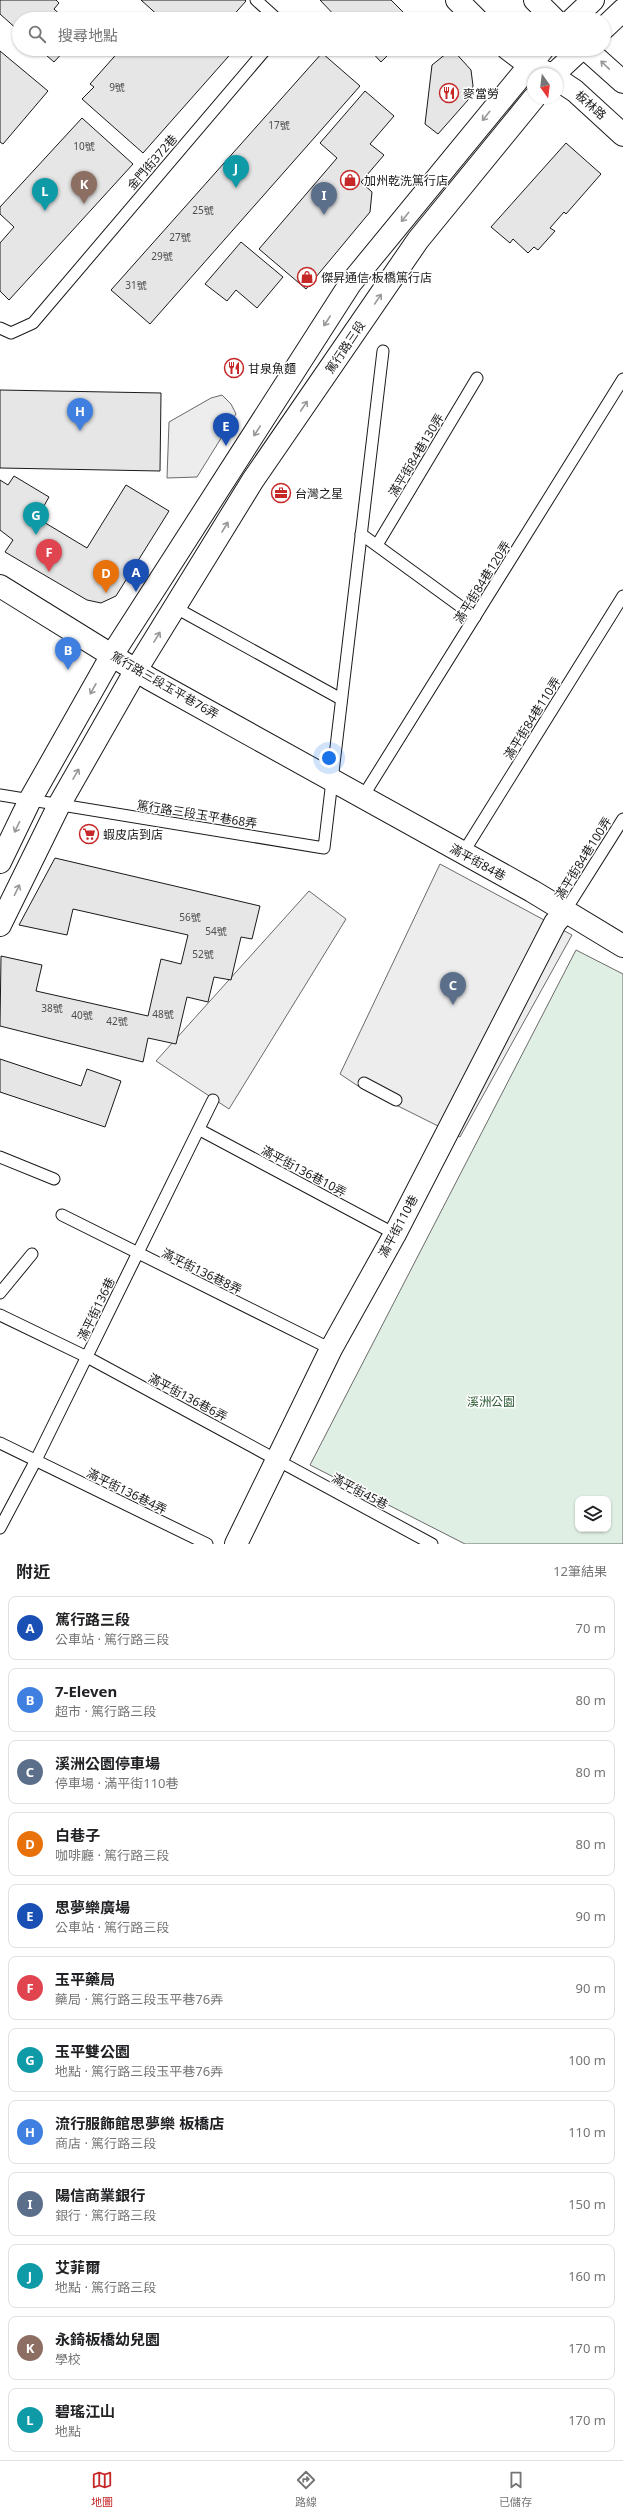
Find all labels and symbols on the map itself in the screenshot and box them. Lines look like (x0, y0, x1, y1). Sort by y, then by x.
one-way arrow (600, 60, 610, 70)
north arrow (527, 68, 563, 104)
house number: 9號 (109, 80, 125, 94)
restaurant icon: 麥當勞 (438, 82, 460, 104)
place label: 麥當勞 (463, 85, 499, 102)
street label: 板林路 (572, 87, 610, 123)
one-way arrow (482, 111, 491, 122)
house number: 17號 (268, 118, 290, 132)
street label: 金門街372巷 (123, 131, 181, 193)
house number: 10號 (73, 139, 95, 153)
pin: J (223, 155, 249, 188)
shop icon: 加州乾洗篤行店 (339, 169, 361, 191)
pin: K (71, 171, 97, 204)
place label: 加州乾洗篤行店 (364, 172, 448, 189)
pin: L (32, 178, 58, 211)
pin: I (311, 182, 337, 215)
house number: 25號 (192, 203, 214, 217)
one-way arrow (400, 212, 409, 223)
house number: 27號 (169, 230, 191, 244)
house number: 29號 (151, 249, 173, 263)
shop icon: 傑昇通信 板橋篤行店 (296, 266, 318, 288)
place label: 傑昇通信 板橋篤行店 (321, 269, 432, 286)
house number: 31號 (125, 278, 147, 292)
one-way arrow (374, 294, 382, 305)
one-way arrow (323, 315, 331, 326)
street label: 篤行路三段 (321, 317, 369, 377)
restaurant icon: 甘泉魚麵 (223, 357, 245, 379)
place label: 甘泉魚麵 (248, 360, 296, 377)
pin: H (67, 398, 93, 431)
one-way arrow (300, 401, 308, 412)
street label: 滿平街84巷130弄 (384, 410, 448, 500)
pin: E (213, 413, 239, 446)
one-way arrow (252, 425, 260, 437)
office icon: 台灣之星 (270, 482, 292, 504)
place label: 台灣之星 (295, 485, 343, 502)
pin: G (23, 502, 49, 535)
one-way arrow (221, 522, 229, 533)
street label: 滿平街84巷120弄 (450, 537, 514, 627)
pin: F (36, 539, 62, 572)
pin: A (123, 559, 149, 592)
pin: D (93, 560, 119, 593)
one-way arrow (153, 632, 161, 643)
pin: B (55, 637, 81, 670)
street label: 篤行路三段玉平巷76弄 (108, 647, 222, 723)
street label: 滿平街84巷110弄 (500, 673, 564, 763)
one-way arrow (88, 683, 96, 695)
your location (319, 748, 339, 768)
one-way arrow (73, 768, 81, 780)
street label: 篤行路三段玉平巷68弄 (136, 796, 258, 832)
street label: 滿平街84巷100弄 (551, 813, 615, 903)
one-way arrow (13, 821, 20, 833)
supermarket icon: 蝦皮店到店 (78, 823, 100, 845)
place label: 蝦皮店到店 (103, 826, 163, 843)
street label: 滿平街84巷 (447, 840, 509, 884)
one-way arrow (14, 884, 21, 896)
house number: 56號 (179, 910, 201, 924)
house number: 54號 (205, 924, 227, 938)
house number: 52號 (192, 947, 214, 961)
pin: C (440, 972, 466, 1005)
house number: 38號 (41, 1001, 63, 1015)
house number: 48號 (152, 1007, 174, 1021)
house number: 40號 (71, 1008, 93, 1022)
house number: 42號 (106, 1014, 128, 1028)
street label: 滿平街136巷10弄 (258, 1141, 350, 1201)
street label: 滿平街110巷 (374, 1192, 422, 1260)
street label: 滿平街136巷8弄 (159, 1244, 245, 1298)
street label: 滿平街136巷 (73, 1274, 119, 1344)
street label: 滿平街136巷6弄 (145, 1369, 231, 1425)
park label: 溪洲公園 (467, 1393, 515, 1410)
street label: 滿平街136巷4弄 (84, 1464, 170, 1518)
street label: 滿平街45巷 (329, 1469, 391, 1513)

